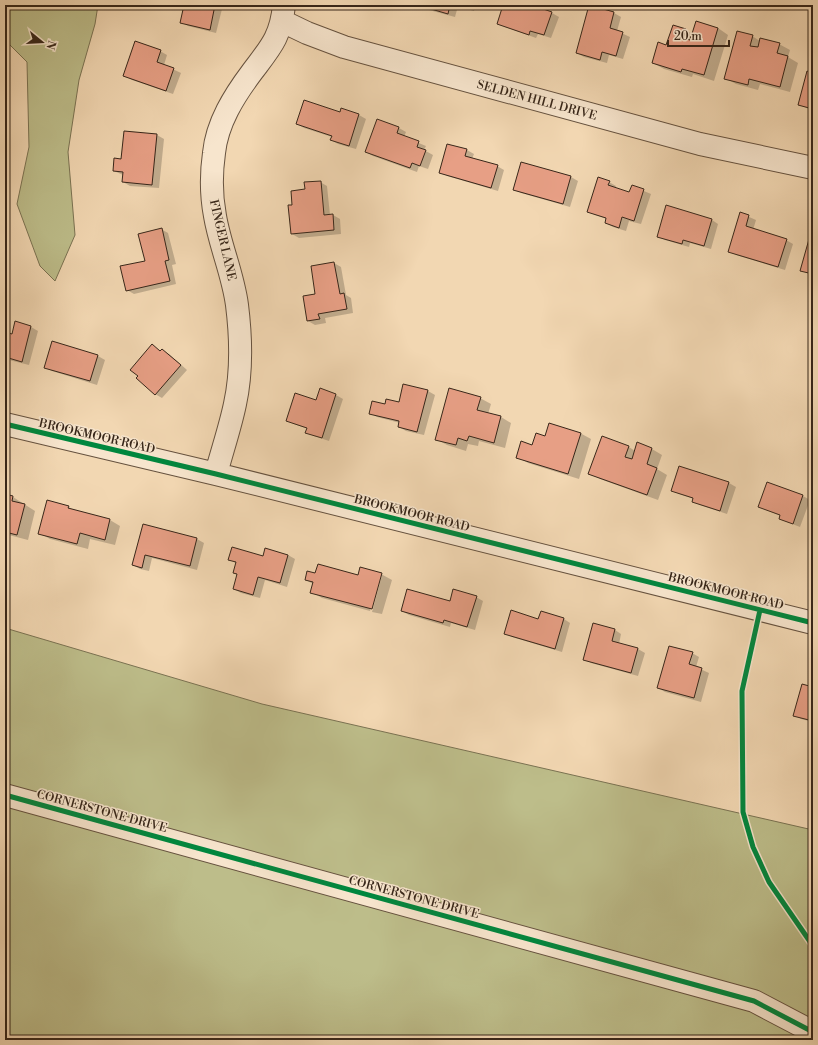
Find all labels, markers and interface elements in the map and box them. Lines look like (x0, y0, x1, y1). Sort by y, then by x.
north arrow (22, 22, 62, 62)
scale bar (668, 22, 729, 48)
text: 20 m (674, 29, 702, 44)
text: N (42, 38, 59, 51)
street label: SELDEN HILL DRIVE (475, 77, 599, 124)
street label: FINGER LANE (206, 198, 239, 282)
street label: BROOKMOOR ROAD (36, 416, 156, 457)
street label: BROOKMOOR ROAD (351, 492, 471, 535)
street label: BROOKMOOR ROAD (665, 570, 785, 613)
street label: CORNERSTONE DRIVE (35, 787, 169, 836)
street label: CORNERSTONE DRIVE (347, 873, 481, 922)

